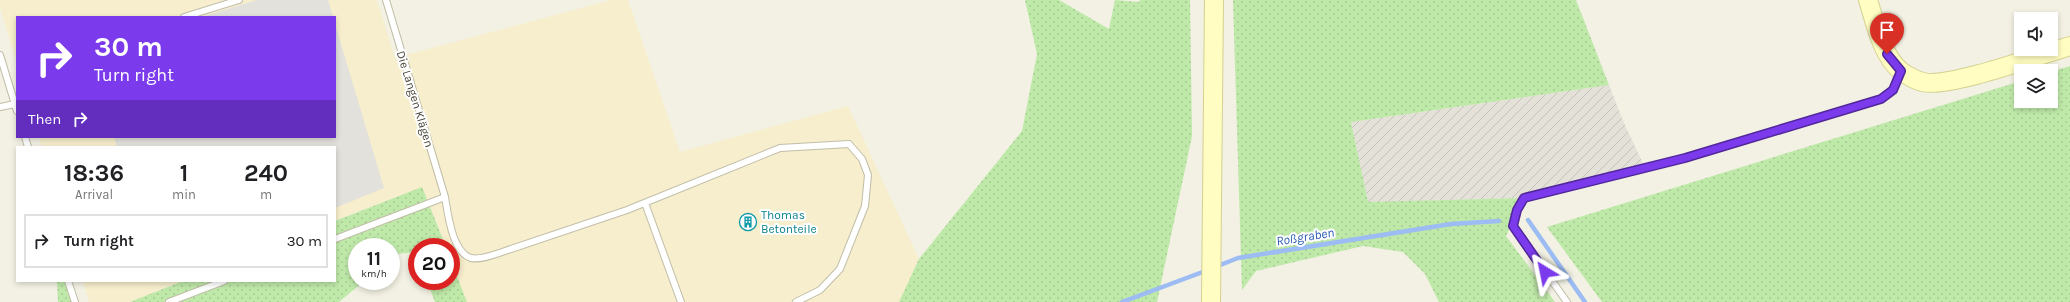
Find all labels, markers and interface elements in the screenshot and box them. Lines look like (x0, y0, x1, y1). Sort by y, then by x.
map controls (2014, 12, 2058, 108)
button: sound (2014, 12, 2058, 56)
pin (1870, 13, 1904, 54)
icon: arrive (1876, 19, 1898, 41)
text: 30 m (94, 30, 163, 63)
icon: right (28, 32, 80, 84)
street label: Die Langen Klägen (394, 49, 436, 149)
text: Turn right (94, 64, 174, 86)
button: layers (2014, 64, 2058, 108)
icon: right (69, 108, 91, 130)
text: Then (28, 110, 61, 128)
text: 18:36 (64, 159, 124, 187)
text: 1 (180, 159, 188, 187)
text: 240 (244, 159, 288, 187)
text: Arrival (75, 187, 113, 202)
text: min (172, 187, 196, 202)
text: m (260, 187, 272, 202)
place label: Thomas Betonteile (761, 208, 817, 236)
building icon: Thomas Betonteile (738, 212, 758, 232)
water label: Roßgraben (1275, 225, 1335, 248)
icon: right (30, 230, 52, 252)
text: Turn right (64, 232, 134, 250)
text: 30 m (287, 232, 322, 250)
speed limit sign: 20 (408, 238, 460, 290)
text: 11 (367, 247, 381, 270)
position arrow (1524, 251, 1566, 293)
text: km/h (361, 268, 387, 280)

